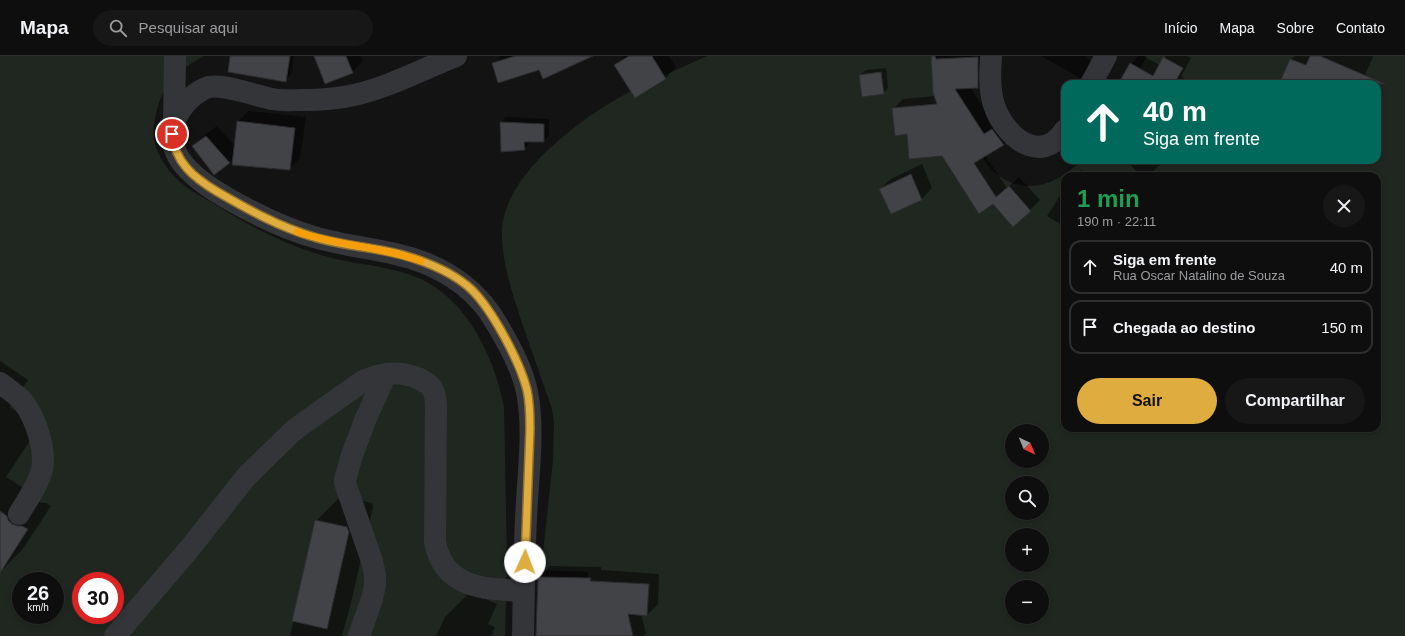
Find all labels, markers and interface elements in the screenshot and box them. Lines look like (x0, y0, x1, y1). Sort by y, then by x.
search box (93, 10, 373, 46)
text: Mapa (20, 17, 69, 38)
icon: search (107, 17, 129, 39)
text: Pesquisar aqui (139, 19, 238, 36)
text: Início (1164, 20, 1198, 36)
text: Mapa (1220, 20, 1255, 36)
text: Sobre (1277, 20, 1314, 36)
text: Contato (1336, 20, 1385, 36)
icon: ahead (1077, 96, 1129, 148)
text: 40 m (1143, 96, 1207, 127)
pin (155, 117, 189, 151)
icon: arrive (161, 123, 183, 145)
text: Siga em frente (1143, 129, 1260, 149)
text: 1 min (1077, 185, 1140, 212)
button: close (1323, 185, 1365, 227)
text: 190 m · 22:11 (1077, 214, 1156, 229)
text: Siga em frente (1113, 251, 1216, 268)
icon: ahead (1079, 256, 1101, 278)
text: 40 m (1330, 259, 1363, 276)
text: Rua Oscar Natalino de Souza (1113, 268, 1285, 283)
icon: arrive (1079, 316, 1101, 338)
text: Chegada ao destino (1113, 319, 1256, 336)
text: 150 m (1321, 319, 1363, 336)
button: Sair (1077, 378, 1217, 424)
button: Compartilhar (1225, 378, 1365, 424)
north arrow (1005, 424, 1049, 468)
map controls (1005, 424, 1049, 624)
button: search (1005, 476, 1049, 520)
button: + (1005, 528, 1049, 572)
position arrow (504, 541, 546, 583)
speed limit sign: 30 (72, 572, 124, 624)
button: − (1005, 580, 1049, 624)
text: 26 (27, 582, 49, 604)
text: km/h (27, 602, 49, 613)

